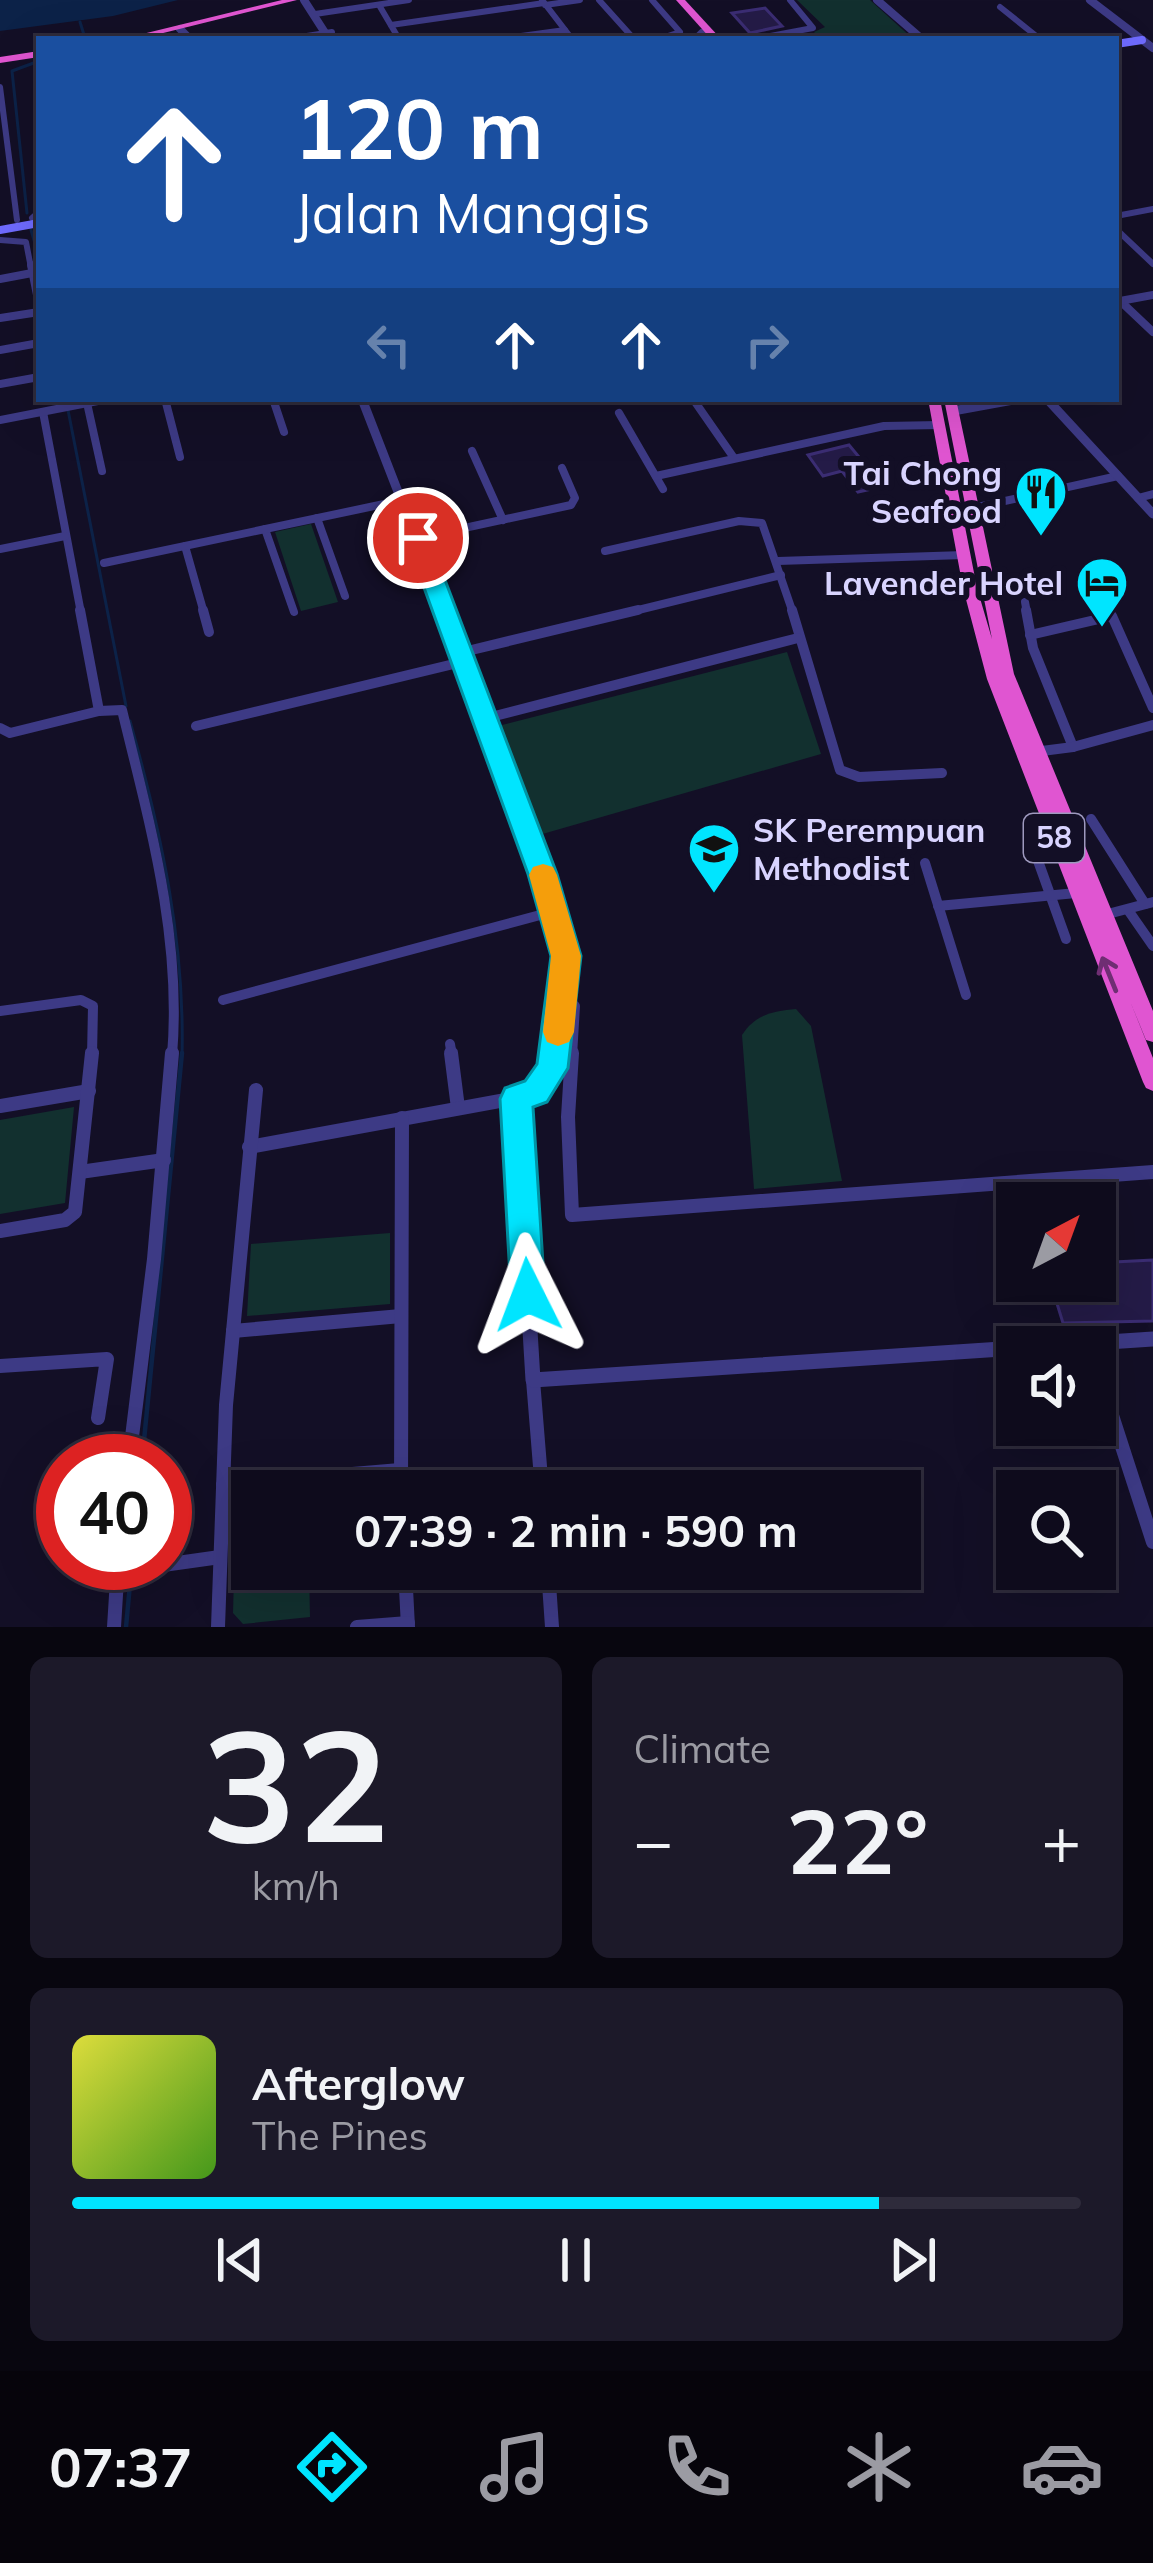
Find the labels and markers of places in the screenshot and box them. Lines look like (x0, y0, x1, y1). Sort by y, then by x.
place label: Tai Chong Seafood (844, 452, 1002, 531)
restaurant icon: Tai Chong Seafood (1013, 464, 1069, 538)
pin (367, 487, 469, 589)
hotel icon: Lavender Hotel (1074, 555, 1130, 629)
place label: Lavender Hotel (824, 562, 1063, 603)
place label: SK Perempuan Methodist (753, 809, 986, 888)
school or university icon: SK Perempuan Methodist (686, 821, 742, 895)

